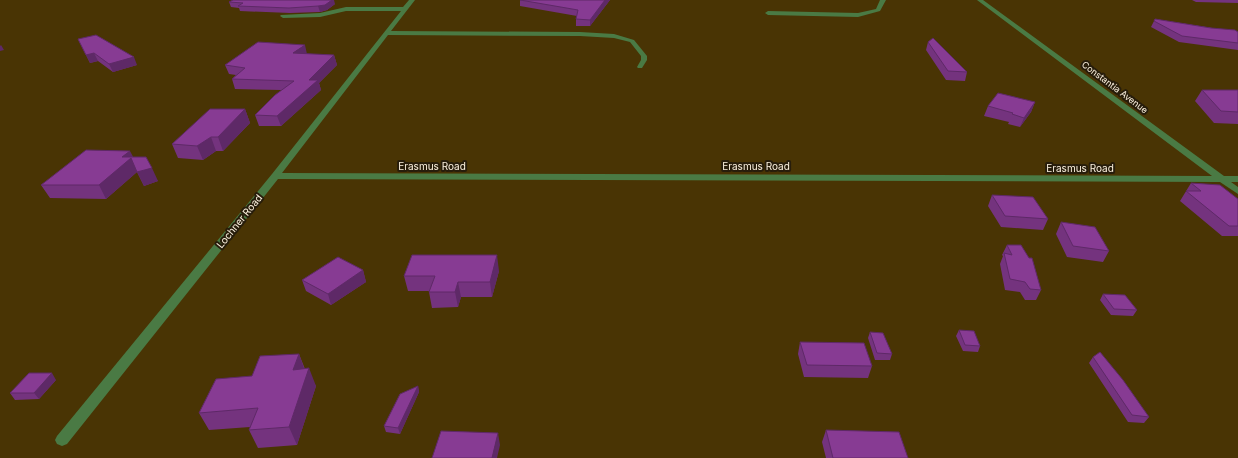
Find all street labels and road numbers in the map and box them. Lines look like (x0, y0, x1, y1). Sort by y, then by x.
street label: Constantia Avenue (1080, 59, 1150, 115)
street label: Erasmus Road (398, 160, 466, 172)
street label: Erasmus Road (722, 160, 790, 172)
street label: Erasmus Road (1046, 162, 1114, 174)
street label: Lochner Road (214, 192, 264, 250)

